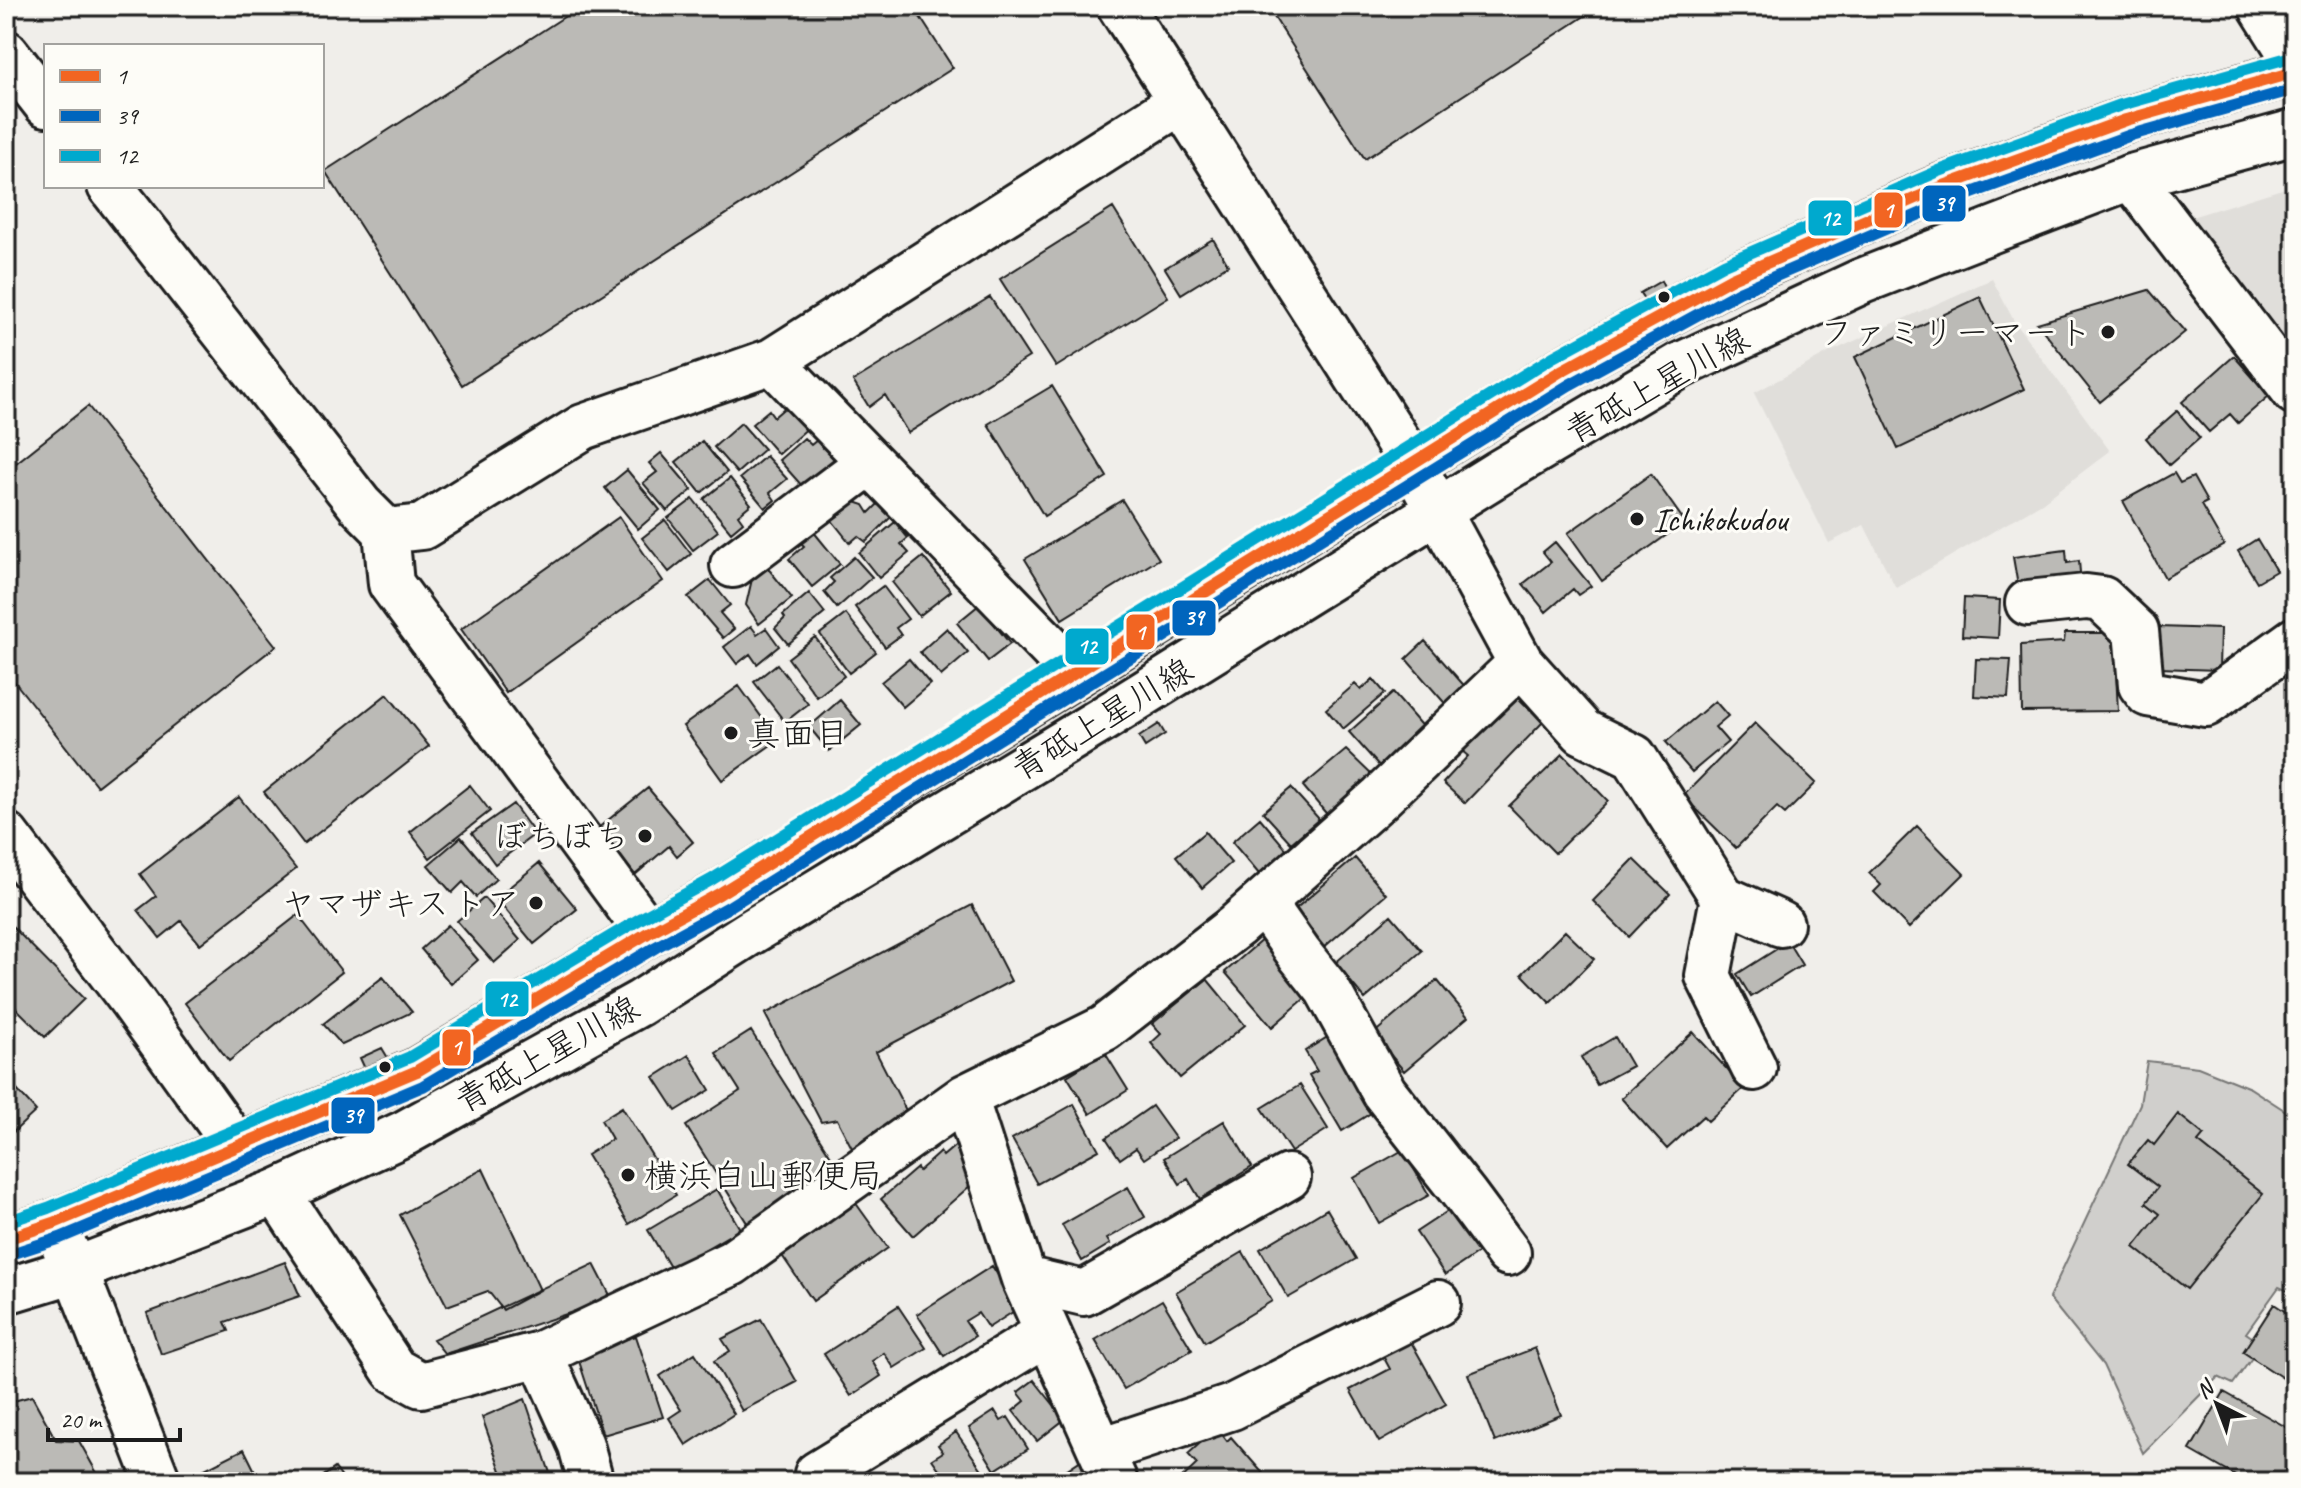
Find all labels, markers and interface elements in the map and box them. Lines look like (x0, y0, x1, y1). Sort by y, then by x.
legend (44, 44, 324, 188)
text: 1 (116, 61, 128, 91)
text: 39 (116, 101, 140, 131)
text: 12 (116, 141, 140, 171)
line badge: 39 (1921, 184, 1967, 223)
text: 39 (1934, 190, 1956, 218)
line badge: 1 (1873, 191, 1904, 229)
text: 1 (1883, 197, 1895, 225)
line badge: 12 (1807, 199, 1853, 237)
text: 12 (1820, 205, 1842, 233)
unlabelled marker (1656, 289, 1672, 305)
place label: ファミリーマート (1819, 311, 2092, 354)
street label: 青砥上星川線 (1557, 317, 1757, 453)
marker: ファミリーマート (2099, 323, 2117, 341)
place label: Ichikokudou (1653, 498, 1790, 541)
marker: Ichikokudou (1628, 510, 1646, 528)
line badge: 39 (1171, 599, 1217, 637)
text: 39 (1184, 604, 1206, 632)
line badge: 1 (1125, 613, 1156, 651)
text: 1 (1135, 619, 1147, 647)
line badge: 12 (1064, 627, 1110, 666)
text: 12 (1077, 633, 1099, 661)
street label: 青砥上星川線 (1003, 648, 1201, 790)
place label: 真面目 (747, 712, 849, 755)
marker: 真面目 (722, 724, 740, 742)
place label: ぼちぼち (493, 815, 629, 858)
marker: ぼちぼち (636, 827, 654, 845)
place label: ヤマザキストア (281, 882, 520, 925)
marker: ヤマザキストア (527, 894, 545, 912)
line badge: 12 (484, 980, 530, 1018)
street label: 青砥上星川線 (447, 986, 647, 1122)
text: 12 (497, 986, 519, 1014)
line badge: 1 (441, 1028, 472, 1067)
text: 1 (451, 1034, 463, 1062)
unlabelled marker (377, 1059, 393, 1075)
line badge: 39 (330, 1096, 376, 1135)
text: 39 (343, 1102, 365, 1130)
place label: 横浜白山郵便局 (644, 1154, 882, 1197)
marker: 横浜白山郵便局 (619, 1166, 637, 1184)
north arrow (2177, 1364, 2257, 1444)
text: N (2190, 1373, 2221, 1405)
scale bar (48, 1392, 180, 1442)
text: 20 m (60, 1405, 103, 1435)

